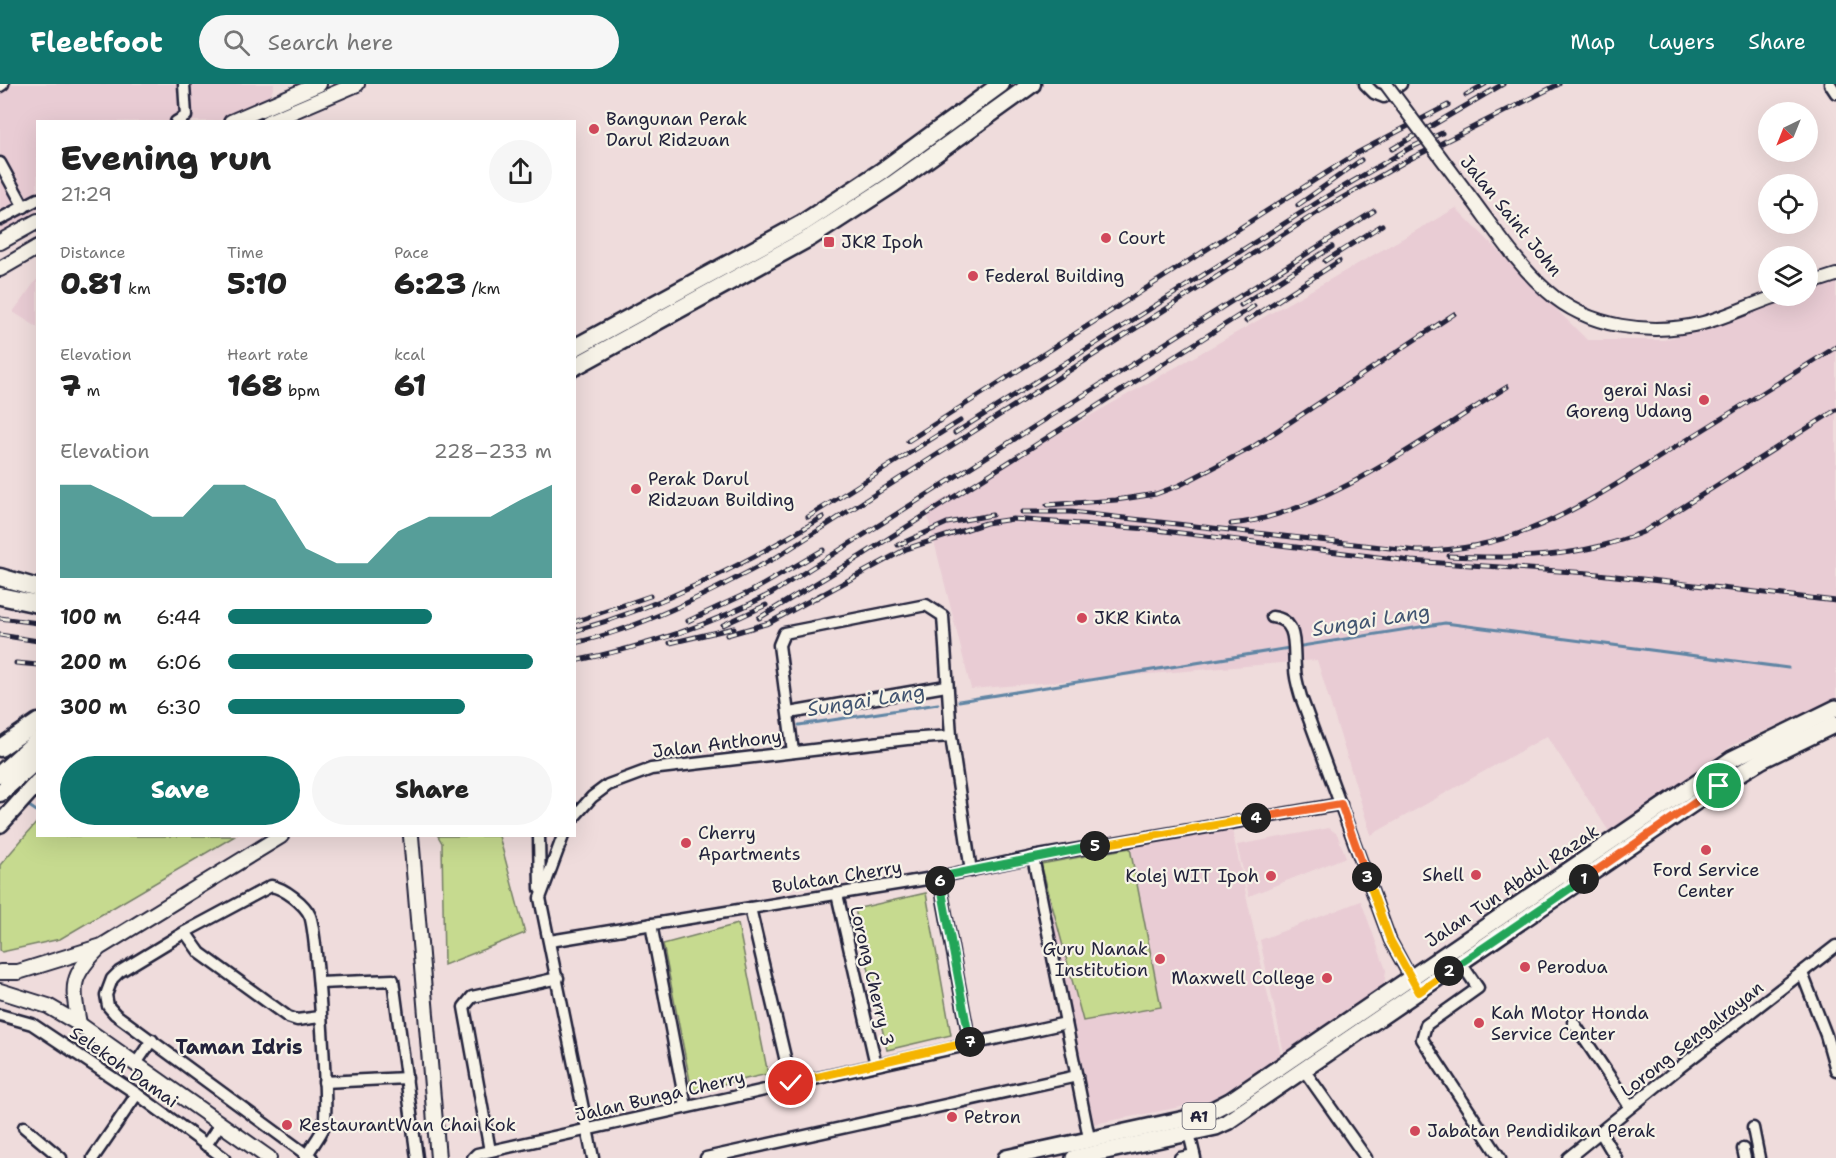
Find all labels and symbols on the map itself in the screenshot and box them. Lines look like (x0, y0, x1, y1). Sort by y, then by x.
north arrow (1758, 102, 1818, 162)
place label: Bangunan Perak Darul Ridzuan (606, 107, 747, 152)
marker: Bangunan Perak Darul Ridzuan (587, 122, 601, 136)
street label: Jalan Saint John (1455, 150, 1567, 282)
place label: Court (1118, 226, 1166, 250)
place label: JKR Ipoh (841, 230, 924, 254)
marker: Court (1099, 231, 1113, 245)
marker: JKR Ipoh (822, 235, 836, 249)
place label: Federal Building (985, 264, 1124, 288)
marker: Federal Building (966, 269, 980, 283)
place label: gerai Nasi Goreng Udang (1566, 378, 1692, 423)
marker: gerai Nasi Goreng Udang (1697, 393, 1711, 407)
place label: Perak Darul Ridzuan Building (648, 467, 794, 512)
marker: Perak Darul Ridzuan Building (629, 482, 643, 496)
water label: Sungai Lang (1310, 598, 1432, 642)
place label: JKR Kinta (1094, 606, 1181, 630)
marker: JKR Kinta (1075, 611, 1089, 625)
water label: Sungai Lang (805, 678, 927, 722)
street label: Jalan Anthony (651, 724, 783, 764)
pin (1693, 760, 1744, 811)
pin: 4 (1241, 803, 1271, 833)
street label: Jalan Tun Abdul Razak (1421, 819, 1603, 953)
place label: Cherry Apartments (698, 821, 801, 866)
pin: 5 (1080, 831, 1110, 861)
marker: Cherry Apartments (679, 836, 693, 850)
marker: Ford Service Center (1699, 843, 1713, 857)
street label: Bulatan Cherry (770, 855, 904, 899)
place label: Ford Service Center (1653, 858, 1759, 903)
pin: 3 (1352, 862, 1382, 892)
place label: Shell (1422, 863, 1465, 887)
place label: Kolej WIT Ipoh (1125, 864, 1259, 888)
pin: 1 (1569, 864, 1599, 894)
pin: 6 (925, 866, 955, 896)
marker: Shell (1469, 868, 1483, 882)
marker: Kolej WIT Ipoh (1264, 869, 1278, 883)
street label: Lorong Cherry 3 (844, 903, 900, 1049)
place label: Guru Nanak Institution (1042, 937, 1148, 982)
marker: Guru Nanak Institution (1153, 952, 1167, 966)
place label: Perodua (1537, 955, 1608, 979)
pin: 2 (1434, 956, 1464, 986)
marker: Perodua (1518, 960, 1532, 974)
place label: Maxwell College (1171, 966, 1315, 990)
marker: Maxwell College (1320, 971, 1334, 985)
street label: Lorong Sengalrayan (1616, 976, 1768, 1102)
place label: Kah Motor Honda Service Center (1491, 1001, 1649, 1046)
marker: Kah Motor Honda Service Center (1472, 1016, 1486, 1030)
street label: Selekoh Damai (65, 1021, 183, 1113)
pin: 7 (955, 1027, 985, 1057)
district label: Taman Idris (175, 1034, 303, 1060)
pin (765, 1057, 816, 1108)
street label: Jalan Bunga Cherry (573, 1065, 747, 1127)
road number: A1 (1182, 1103, 1216, 1129)
place label: Petron (964, 1105, 1021, 1129)
marker: Petron (945, 1110, 959, 1124)
place label: RestaurantWan Chai Kok (299, 1113, 516, 1137)
marker: RestaurantWan Chai Kok (280, 1118, 294, 1132)
place label: Jabatan Pendidikan Perak (1427, 1119, 1656, 1143)
marker: Jabatan Pendidikan Perak (1408, 1124, 1422, 1138)

